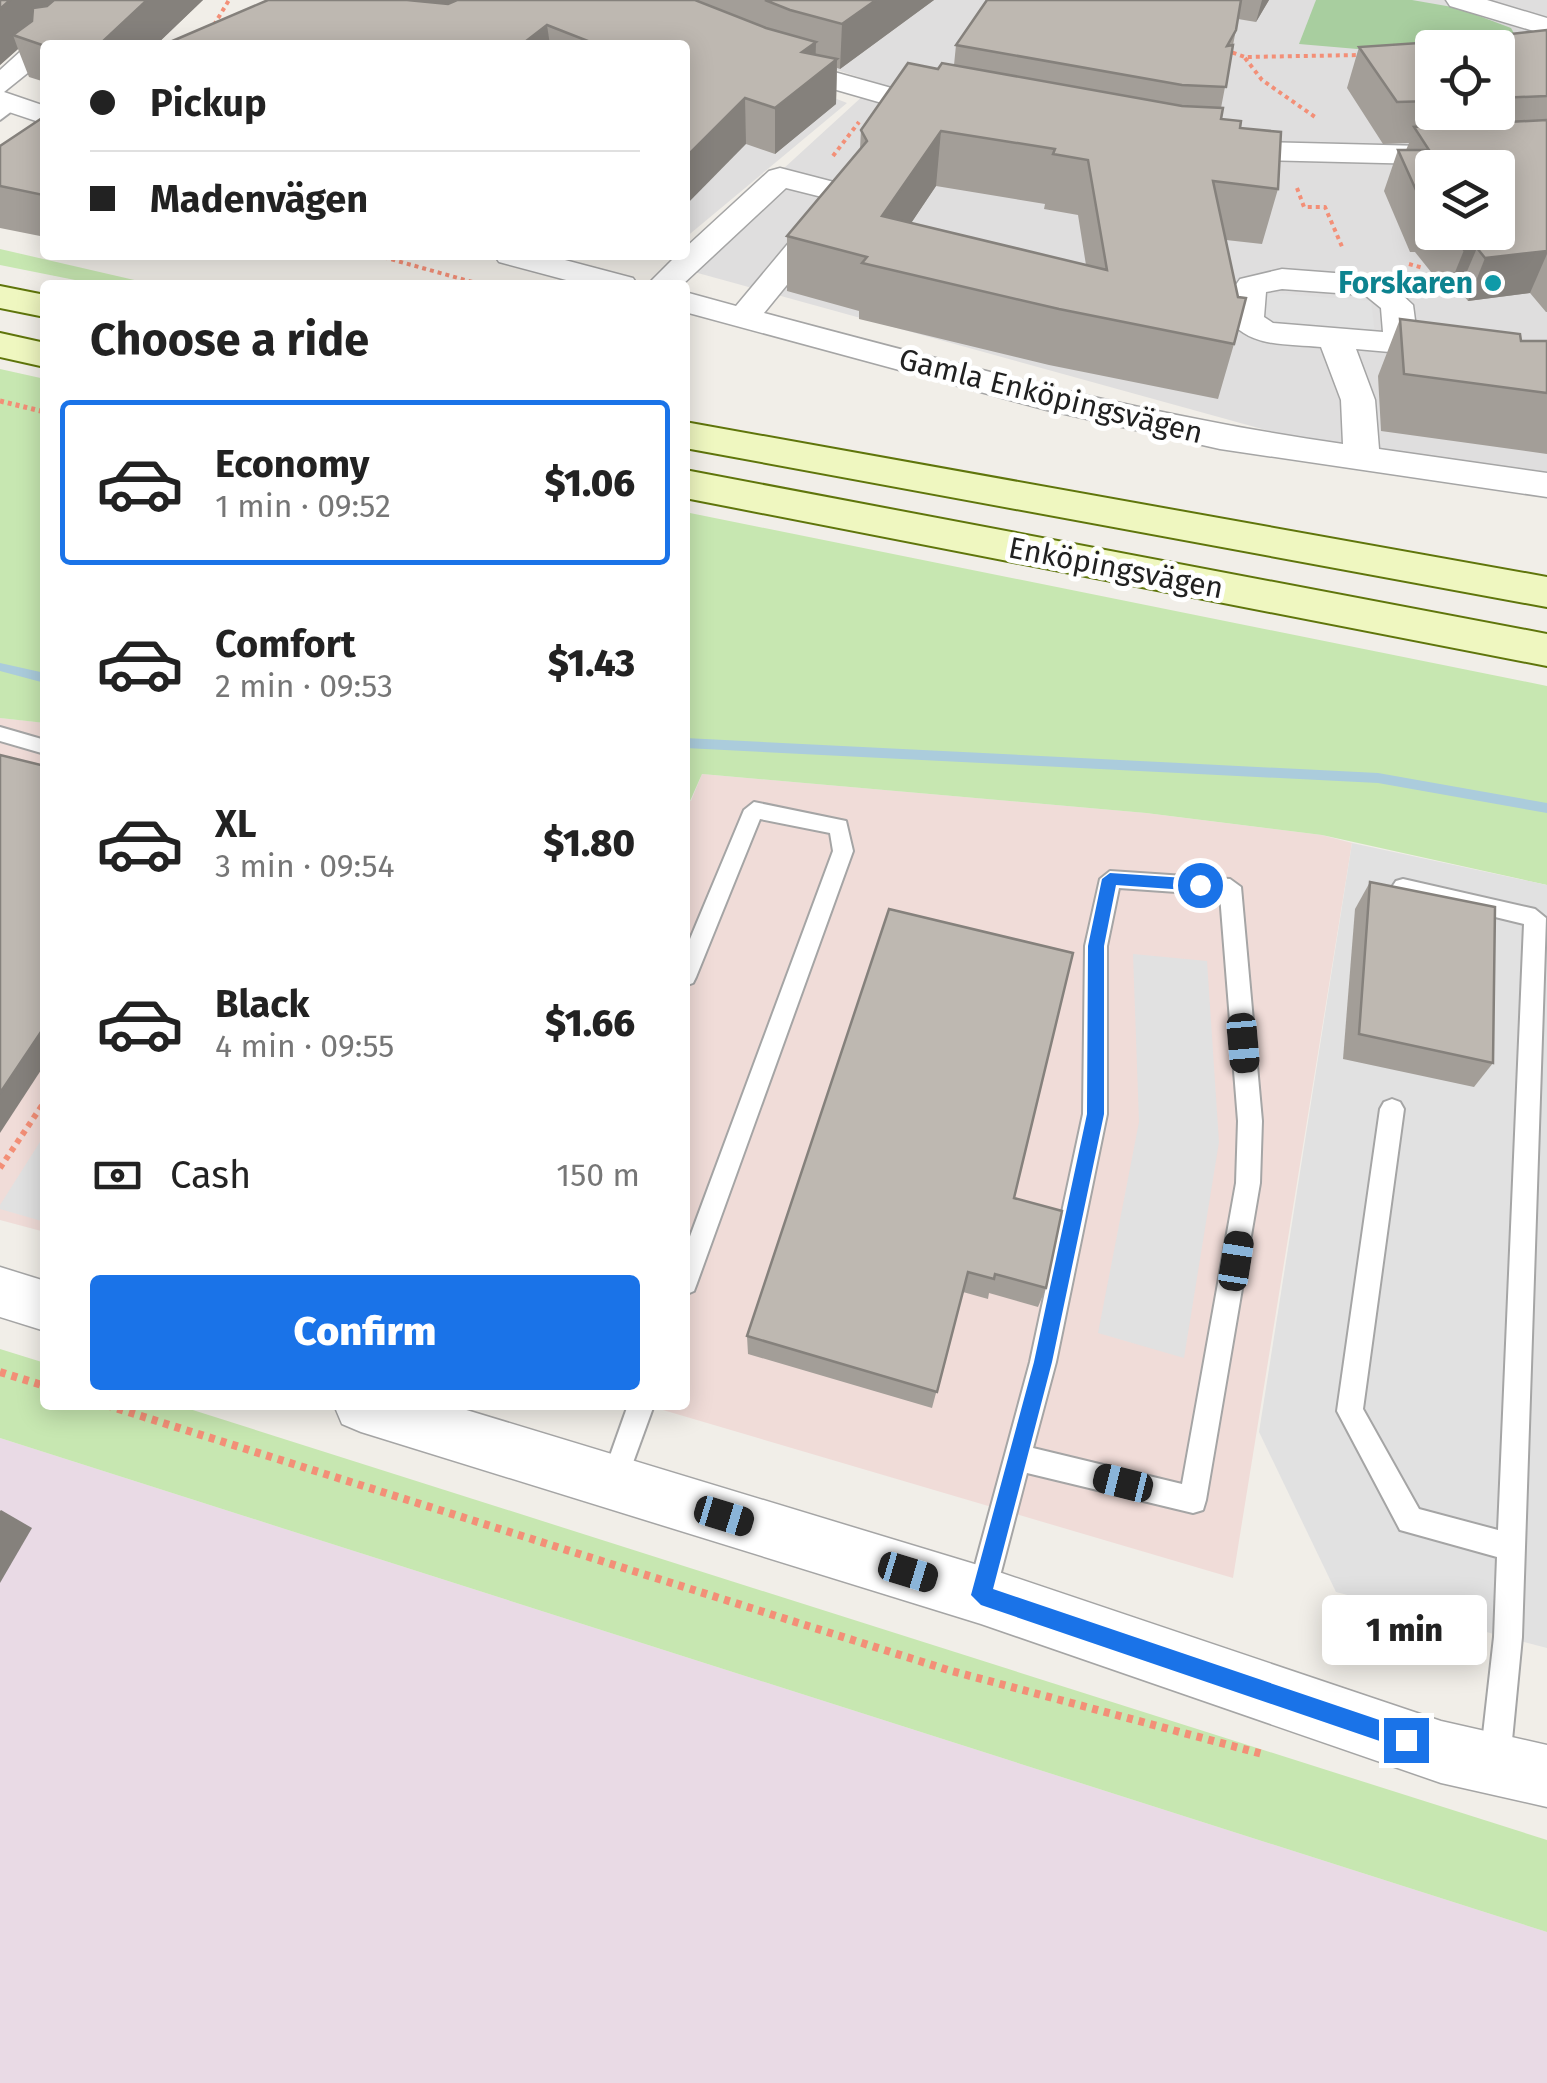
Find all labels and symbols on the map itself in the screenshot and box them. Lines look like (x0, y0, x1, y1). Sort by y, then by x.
place label: Forskaren (1338, 265, 1473, 301)
marker: Forskaren (1482, 272, 1504, 294)
street label: Gamla Enköpingsvägen (895, 341, 1207, 451)
street label: Enköpingsvägen (1006, 530, 1226, 606)
route start (1178, 863, 1223, 908)
car (1225, 1012, 1261, 1074)
car (1216, 1229, 1256, 1293)
car (1090, 1461, 1156, 1505)
car (691, 1493, 757, 1539)
car (875, 1549, 941, 1595)
callout: 1 min (1324, 1595, 1488, 1665)
route end (1384, 1718, 1429, 1763)

